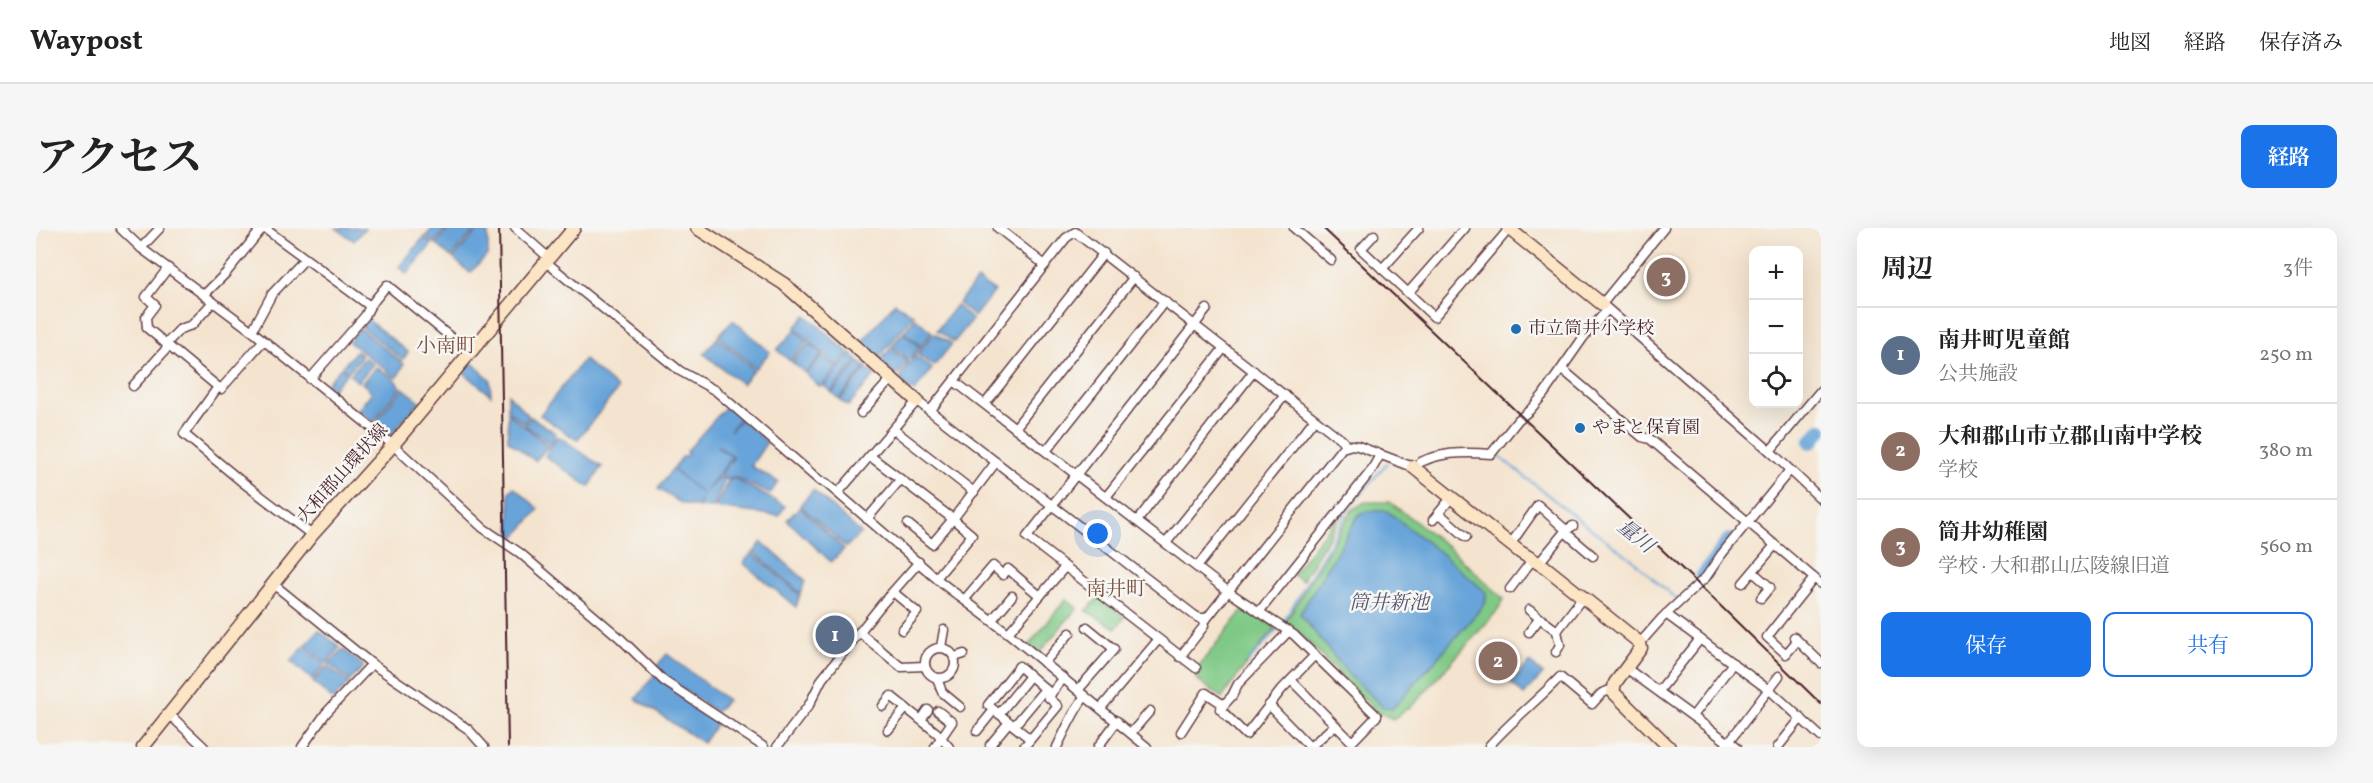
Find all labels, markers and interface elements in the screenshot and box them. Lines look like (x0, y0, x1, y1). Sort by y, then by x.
text: Waypost (30, 22, 143, 61)
text: 地図 (2109, 29, 2151, 58)
text: 経路 (2184, 29, 2226, 58)
text: 保存済み (2259, 29, 2343, 58)
button: 経路 (2241, 125, 2337, 188)
text: アクセス (36, 131, 203, 190)
map controls (1749, 246, 1803, 408)
button: + (1749, 246, 1803, 300)
text: 周辺 (1881, 252, 1933, 288)
pin: 3 (1646, 254, 1686, 300)
text: 3件 (2283, 255, 2313, 283)
button: − (1749, 300, 1803, 354)
place label: 市立筒井小学校 (1528, 317, 1654, 342)
marker: 市立筒井小学校 (1509, 322, 1523, 336)
text: 南井町児童館 (1938, 326, 2070, 357)
district label: 小南町 (416, 333, 476, 361)
text: 1 (1896, 341, 1905, 369)
text: 250 m (2259, 341, 2313, 369)
button: locate (1749, 354, 1803, 408)
text: 公共施設 (1938, 361, 2018, 389)
place label: やまと保育園 (1592, 416, 1700, 441)
street label: 大和郡山環状線 (292, 419, 394, 529)
marker: やまと保育園 (1573, 421, 1587, 435)
text: 大和郡山市立郡山南中学校 (1938, 422, 2202, 453)
text: 2 (1895, 437, 1906, 465)
text: 380 m (2259, 437, 2313, 465)
text: 学校 (1938, 457, 1978, 485)
water label: 量川 (1611, 514, 1661, 562)
text: 筒井幼稚園 (1938, 518, 2048, 549)
your location (1083, 519, 1112, 548)
text: 3 (1895, 533, 1906, 561)
text: 560 m (2260, 533, 2313, 561)
text: 学校 · 大和郡山広陵線旧道 (1938, 553, 2170, 581)
district label: 南井町 (1086, 576, 1146, 604)
water label: 筒井新池 (1349, 590, 1431, 618)
pin: 1 (816, 612, 854, 658)
button: 保存 (1881, 612, 2091, 677)
button: 共有 (2103, 612, 2313, 677)
pin: 2 (1478, 638, 1518, 684)

